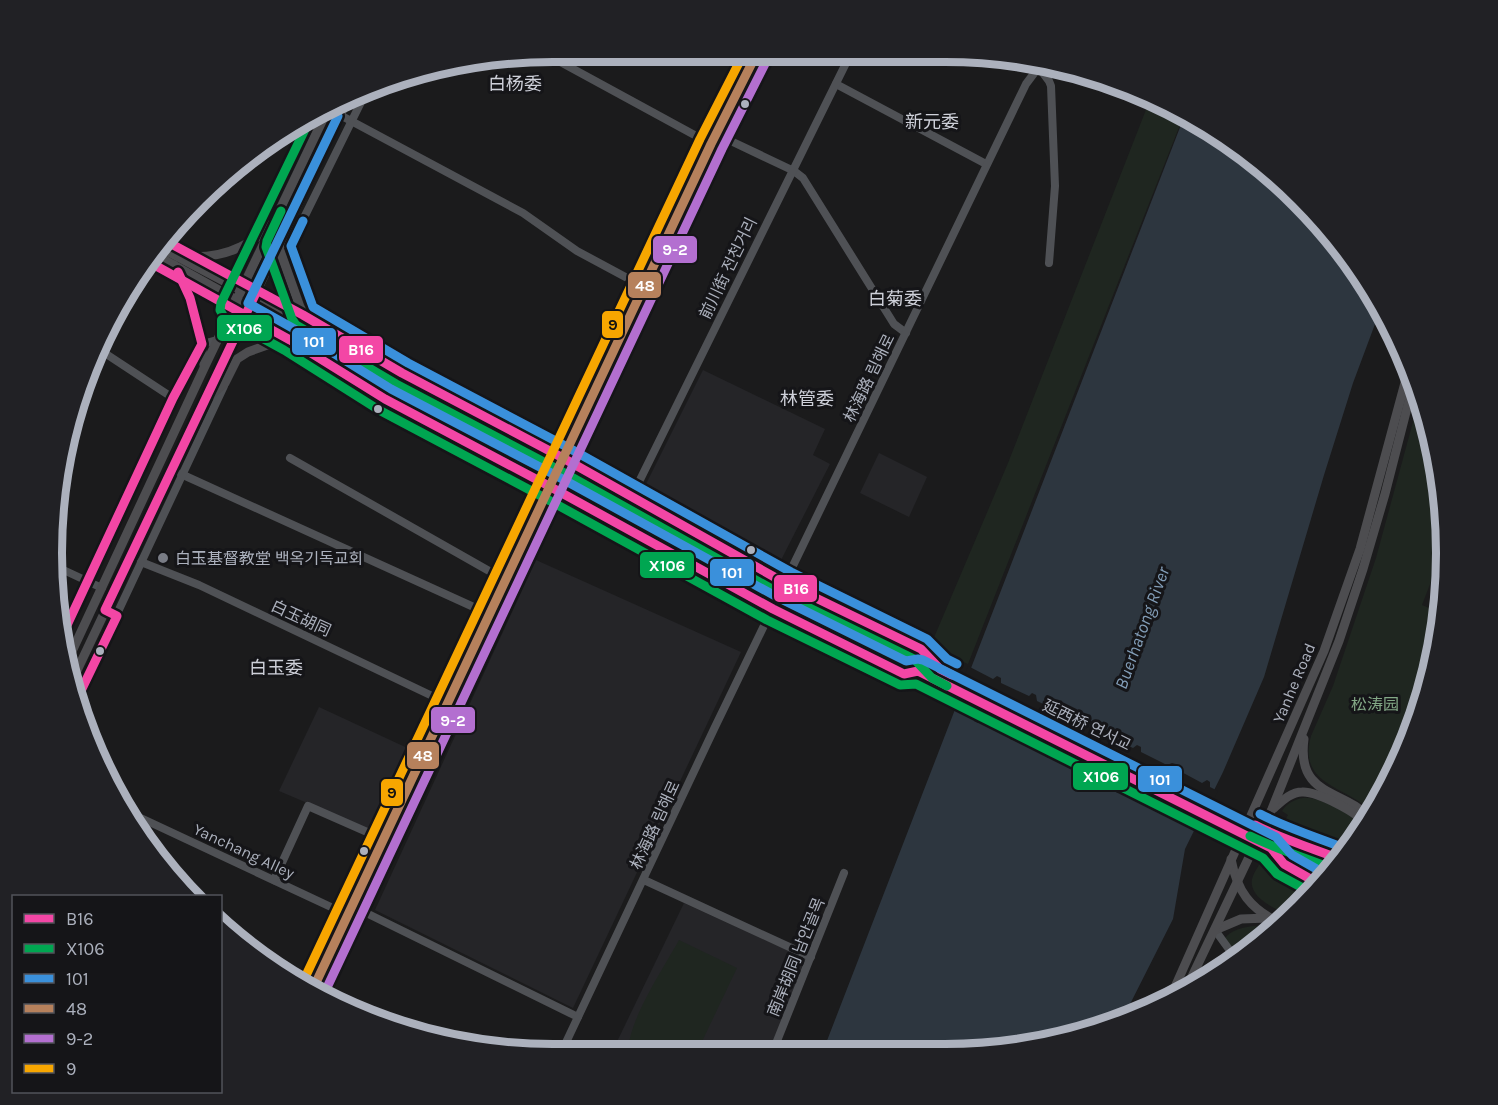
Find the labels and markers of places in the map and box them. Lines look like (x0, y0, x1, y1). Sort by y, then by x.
unlabelled marker (739, 98, 751, 110)
unlabelled marker (372, 403, 384, 415)
unlabelled marker (745, 544, 757, 556)
place label: 白玉基督教堂 백옥기독교회 (175, 549, 363, 568)
marker: 白玉基督教堂 백옥기독교회 (156, 551, 170, 565)
unlabelled marker (94, 645, 106, 657)
unlabelled marker (358, 845, 370, 857)

